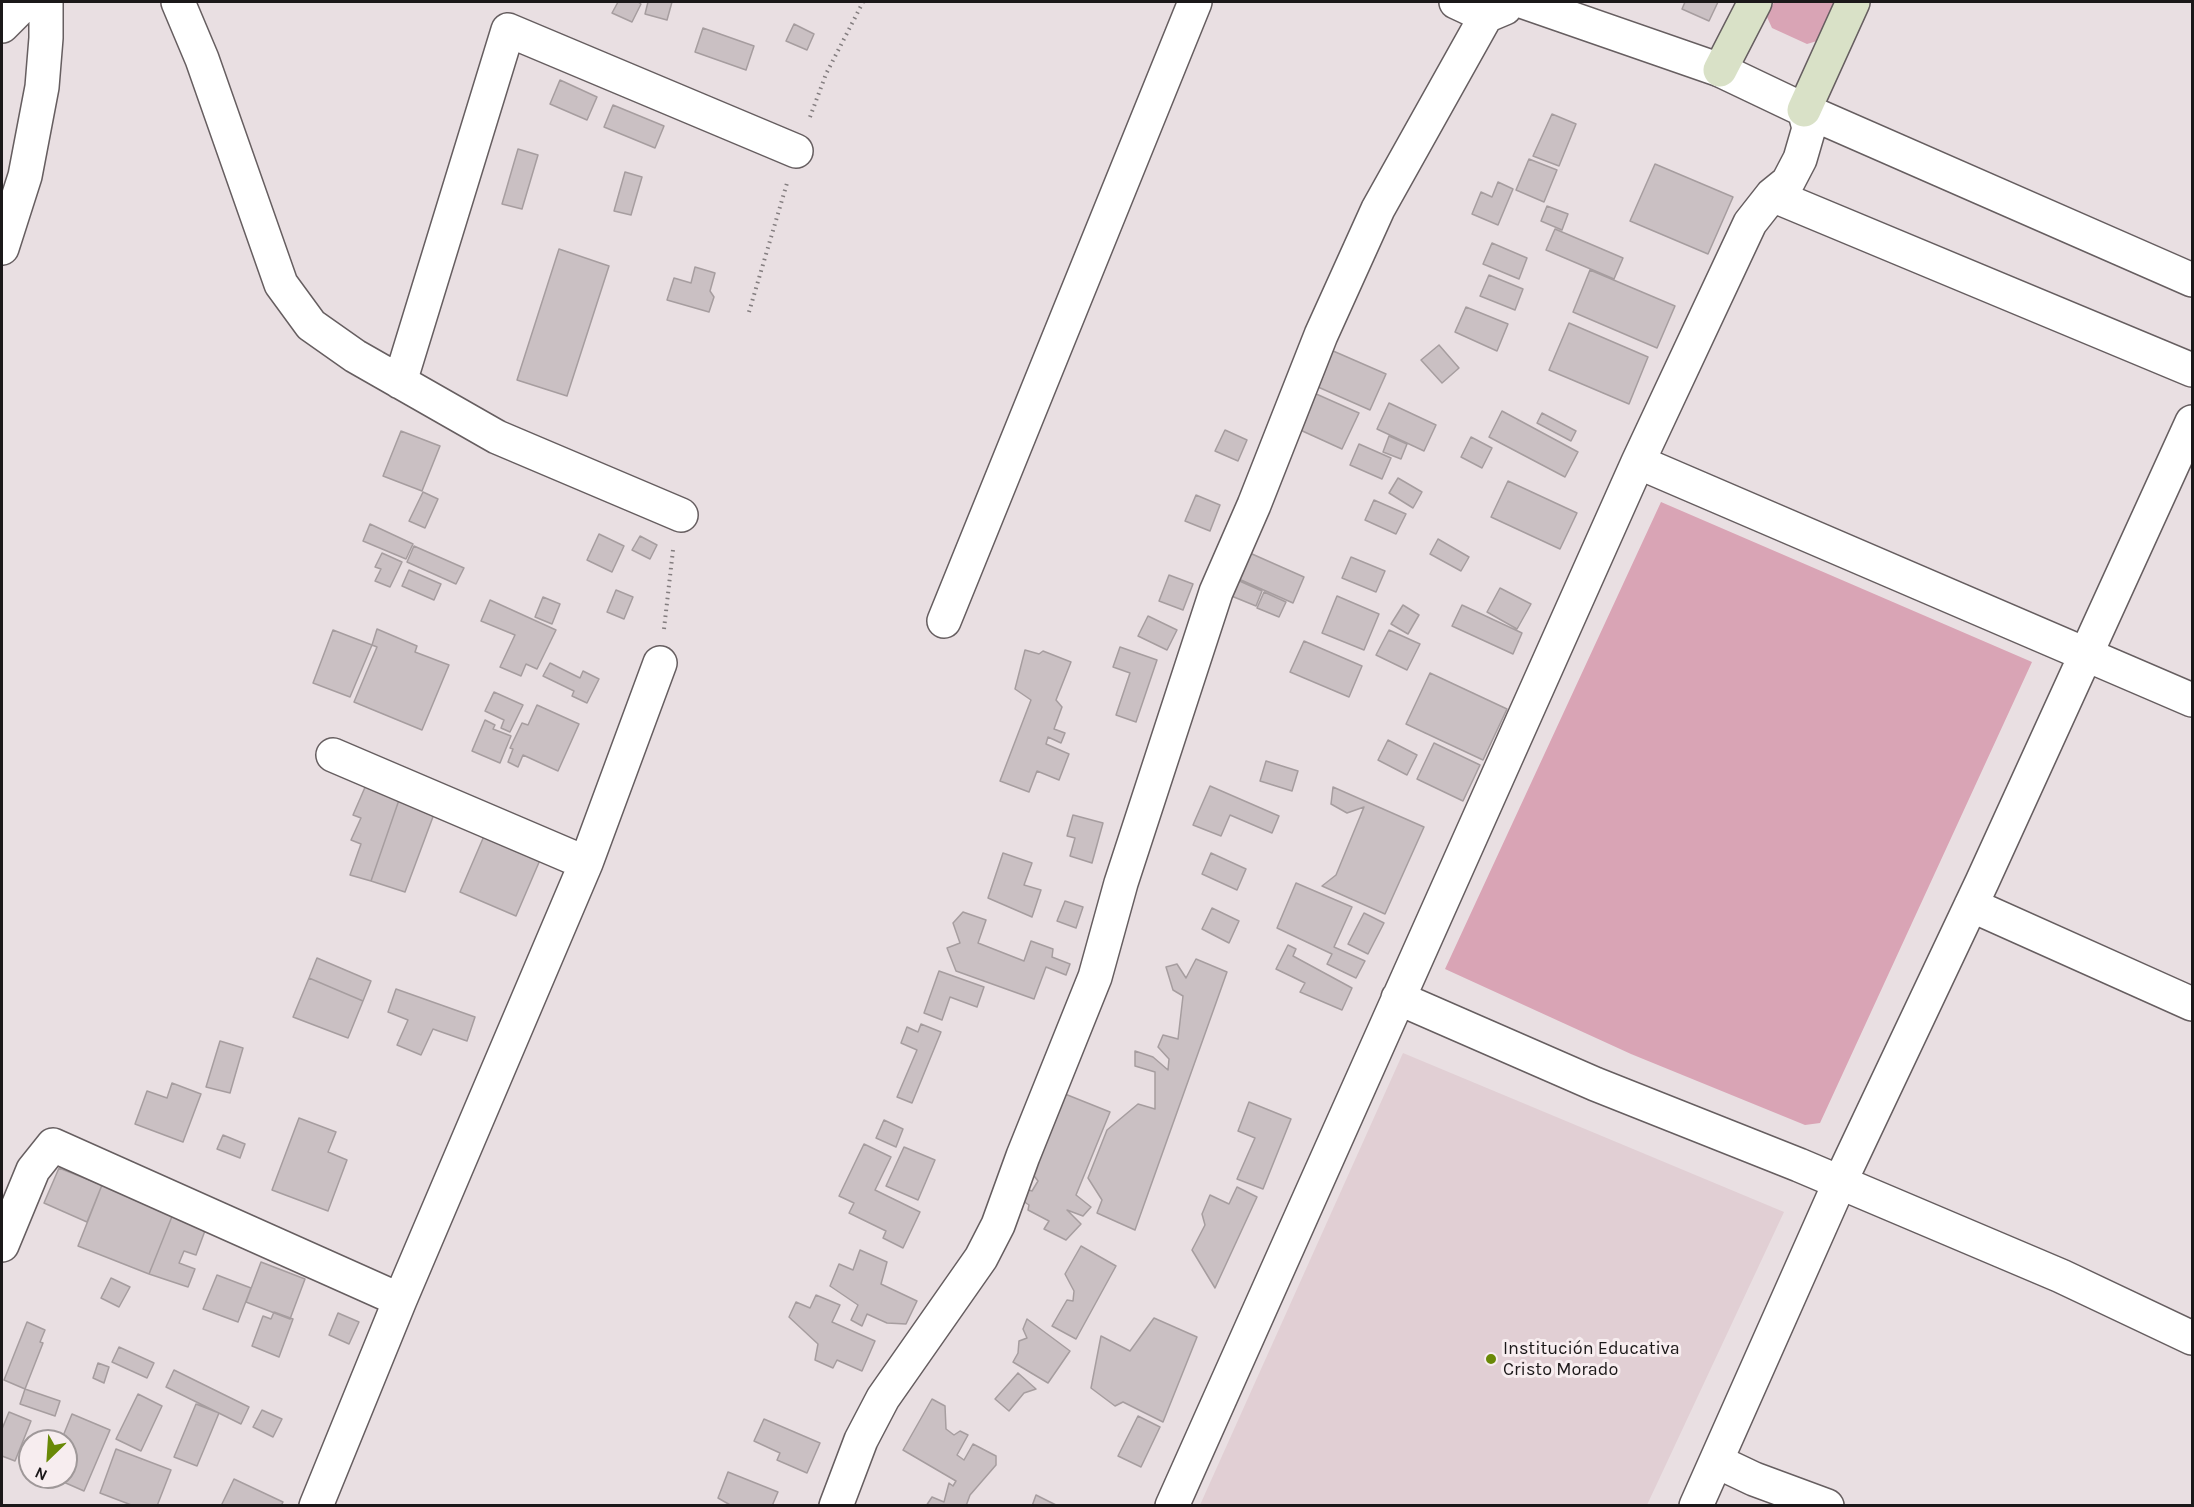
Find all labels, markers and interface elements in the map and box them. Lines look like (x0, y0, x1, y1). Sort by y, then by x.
place label: Institución Educativa Cristo Morado (1503, 1338, 1680, 1380)
marker: Institución Educativa Cristo Morado (1484, 1352, 1498, 1366)
north arrow (18, 1429, 78, 1489)
text: N (32, 1463, 50, 1485)

